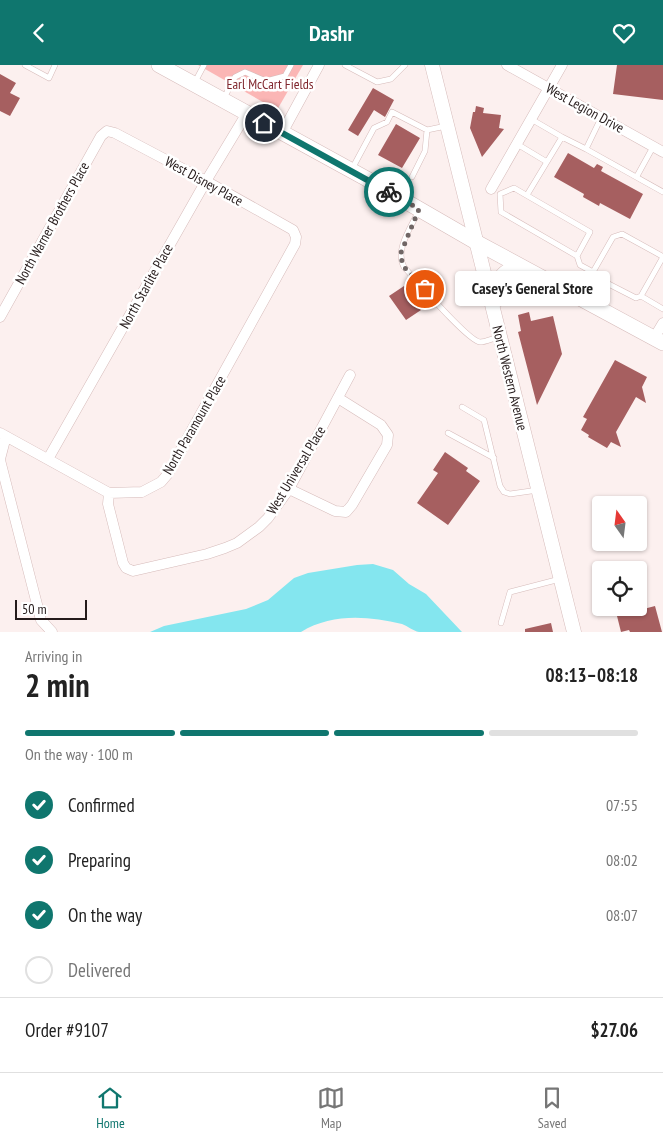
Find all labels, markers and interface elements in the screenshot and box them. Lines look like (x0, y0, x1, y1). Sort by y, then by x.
icon: back (25, 19, 53, 47)
text: Dashr (309, 19, 354, 47)
icon: heart (610, 19, 638, 47)
park label: Earl McCart Fields (226, 75, 314, 93)
street label: West Legion Drive (543, 79, 628, 137)
pin (243, 102, 285, 144)
icon: home (250, 109, 278, 137)
street label: West Disney Place (162, 152, 246, 210)
street label: North Warner Brothers Place (11, 158, 93, 287)
courier (364, 167, 414, 217)
icon: bike (375, 178, 403, 206)
street label: North Starlite Place (115, 240, 177, 332)
pin (404, 268, 446, 310)
callout: Casey's General Store (455, 271, 610, 307)
icon: bag (411, 275, 439, 303)
text: Casey's General Store (472, 278, 593, 298)
street label: North Western Avenue (488, 324, 532, 433)
street label: North Paramount Place (158, 372, 230, 478)
street label: West Universal Place (263, 422, 330, 518)
north arrow (592, 496, 648, 551)
map controls (592, 496, 647, 616)
button: locate (592, 561, 647, 616)
scale bar (15, 597, 88, 620)
text: 50 m (22, 600, 47, 618)
text: Arriving in (25, 646, 82, 666)
text: 08:13–08:18 (545, 663, 638, 687)
text: 2 min (25, 664, 90, 706)
text: On the way · 100 m (25, 744, 133, 764)
icon: check (25, 791, 53, 819)
text: Confirmed (68, 793, 135, 817)
text: 07:55 (606, 795, 638, 815)
icon: check (25, 846, 53, 874)
text: Preparing (68, 848, 131, 872)
text: 08:02 (606, 850, 638, 870)
icon: check (25, 901, 53, 929)
text: On the way (68, 903, 142, 927)
text: 08:07 (606, 905, 638, 925)
text: Delivered (68, 958, 131, 982)
text: Order #9107 (25, 1018, 109, 1042)
text: $27.06 (590, 1018, 638, 1042)
tab: Home (96, 1084, 125, 1132)
tab: Map (317, 1084, 345, 1132)
tab: Saved (538, 1084, 567, 1132)

